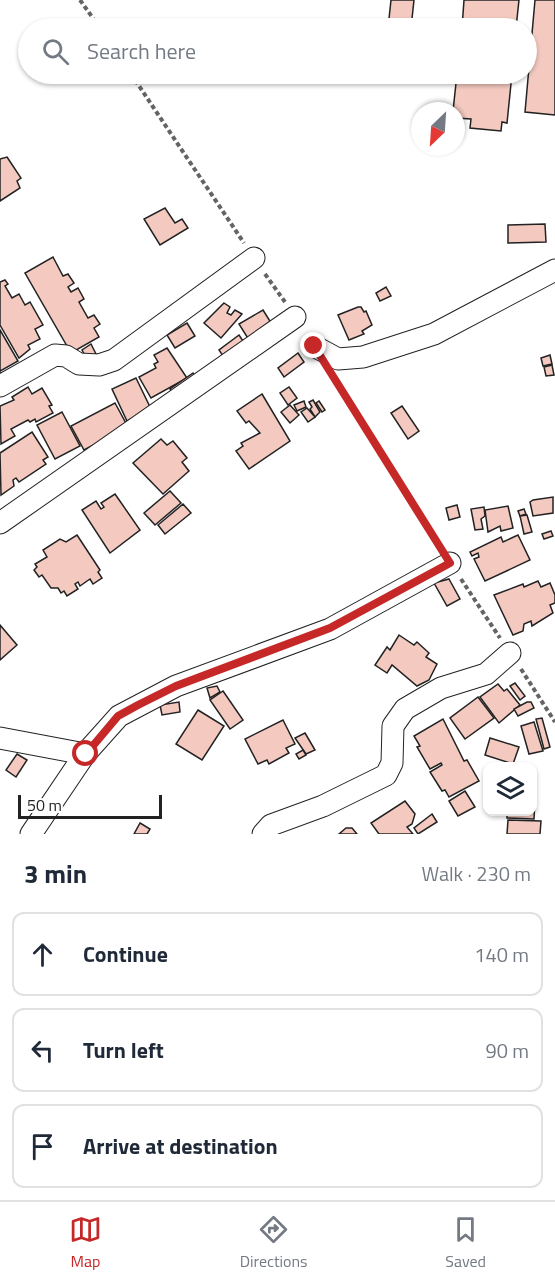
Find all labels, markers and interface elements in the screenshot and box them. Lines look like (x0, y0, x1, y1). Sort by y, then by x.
search box (18, 18, 537, 84)
text: Search here (87, 34, 196, 68)
icon: search (39, 35, 72, 68)
north arrow (411, 102, 465, 156)
route end (300, 332, 326, 358)
route start (72, 740, 98, 766)
map controls (483, 762, 537, 816)
button: layers (483, 762, 537, 816)
scale bar (18, 792, 162, 820)
text: 50 m (27, 793, 62, 817)
text: 3 min (24, 854, 87, 893)
text: Walk · 230 m (422, 858, 531, 889)
text: Continue (83, 937, 168, 971)
icon: ahead (26, 938, 59, 971)
text: 140 m (474, 939, 529, 970)
text: Turn left (83, 1033, 164, 1067)
icon: left (26, 1034, 59, 1067)
text: 90 m (485, 1035, 529, 1066)
text: Arrive at destination (83, 1129, 278, 1163)
icon: arrive (26, 1130, 59, 1163)
tab: Map (69, 1213, 102, 1273)
tab: Directions (240, 1213, 308, 1273)
tab: Saved (445, 1213, 486, 1273)

